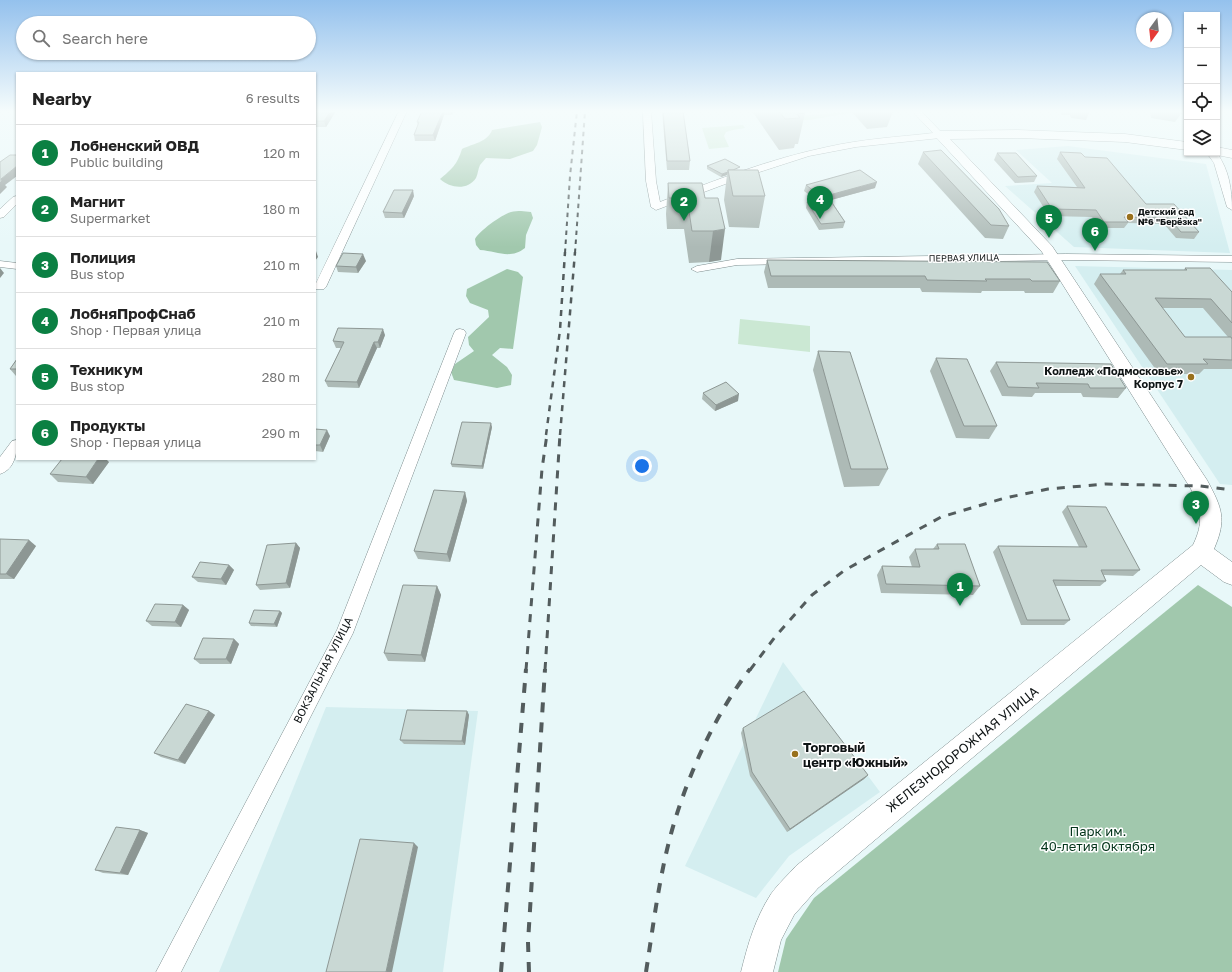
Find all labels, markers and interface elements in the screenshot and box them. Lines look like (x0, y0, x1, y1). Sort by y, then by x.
north arrow (1136, 12, 1172, 48)
map controls (1184, 12, 1220, 156)
button: + (1184, 12, 1220, 48)
search box (16, 16, 316, 60)
icon: search (30, 27, 52, 49)
text: Search here (62, 29, 148, 47)
button: − (1184, 48, 1220, 84)
button: locate (1184, 84, 1220, 120)
text: Nearby (32, 88, 92, 109)
text: 6 results (246, 90, 300, 106)
button: layers (1184, 120, 1220, 156)
text: Лобненский ОВД (70, 136, 199, 154)
text: 1 (42, 145, 48, 161)
text: 120 m (263, 145, 300, 161)
text: Public building (70, 154, 163, 170)
pin: 4 (807, 186, 833, 219)
pin: 2 (671, 188, 697, 221)
text: Магнит (70, 192, 125, 210)
text: 2 (41, 201, 49, 217)
text: 180 m (263, 201, 300, 217)
pin: 5 (1036, 205, 1062, 238)
place label: Детский сад №6 "Берёзка" (1138, 206, 1202, 227)
text: Supermarket (70, 210, 151, 226)
marker: Детский сад №6 "Берёзка" (1125, 212, 1135, 222)
pin: 6 (1082, 218, 1108, 251)
text: Полиция (70, 248, 136, 266)
street label: ПЕРВАЯ УЛИЦА (929, 251, 999, 264)
text: 3 (41, 257, 49, 273)
text: 210 m (263, 257, 300, 273)
text: Bus stop (70, 266, 125, 282)
text: ЛобняПрофСнаб (70, 304, 196, 322)
text: 4 (41, 313, 49, 329)
text: 210 m (263, 313, 300, 329)
text: Shop · Первая улица (70, 322, 201, 338)
text: Техникум (70, 360, 143, 378)
place label: Колледж «Подмосковье» Корпус 7 (1044, 364, 1183, 390)
text: 5 (41, 369, 49, 385)
text: 280 m (262, 369, 300, 385)
marker: Колледж «Подмосковье» Корпус 7 (1186, 372, 1196, 382)
text: Bus stop (70, 378, 125, 394)
text: Продукты (70, 416, 145, 434)
text: 6 (41, 425, 49, 441)
text: 290 m (262, 425, 300, 441)
text: Shop · Первая улица (70, 434, 201, 450)
your location (632, 456, 652, 476)
pin: 3 (1183, 491, 1209, 524)
pin: 1 (947, 573, 973, 606)
street label: ВОКЗАЛЬНАЯ УЛИЦА (290, 614, 355, 725)
street label: ЖЕЛЕЗНОДОРОЖНАЯ УЛИЦА (883, 682, 1042, 815)
place label: Торговый центр «Южный» (803, 739, 908, 770)
marker: Торговый центр «Южный» (790, 749, 800, 759)
park label: Парк им. 40-летия Октября (1041, 823, 1155, 854)

